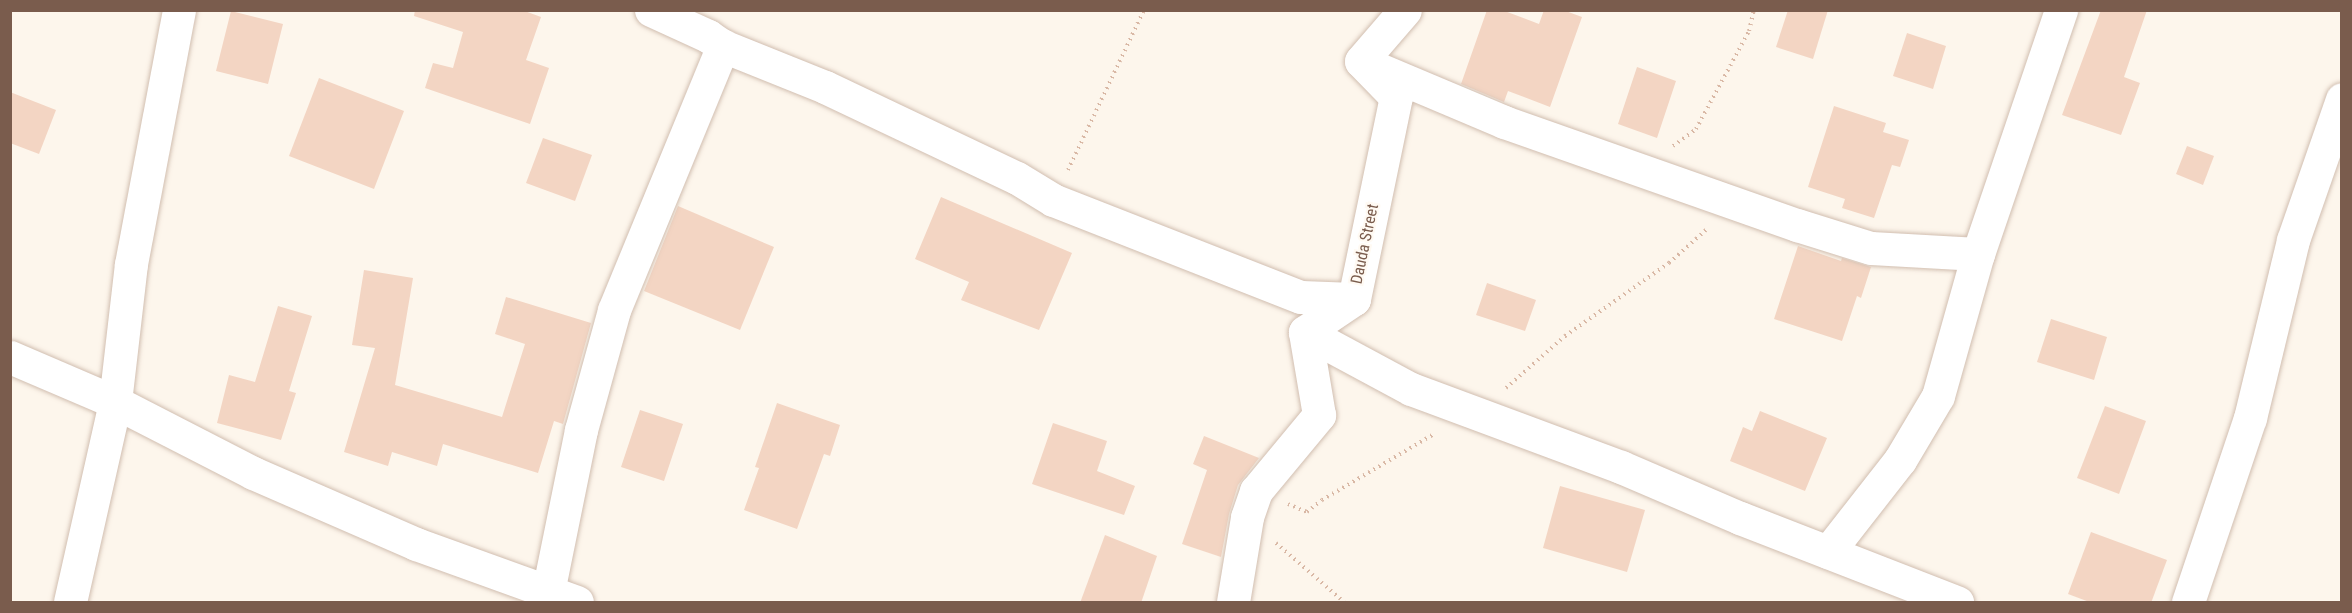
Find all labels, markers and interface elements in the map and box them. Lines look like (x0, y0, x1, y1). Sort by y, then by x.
street label: Dauda Street (1347, 202, 1383, 286)

